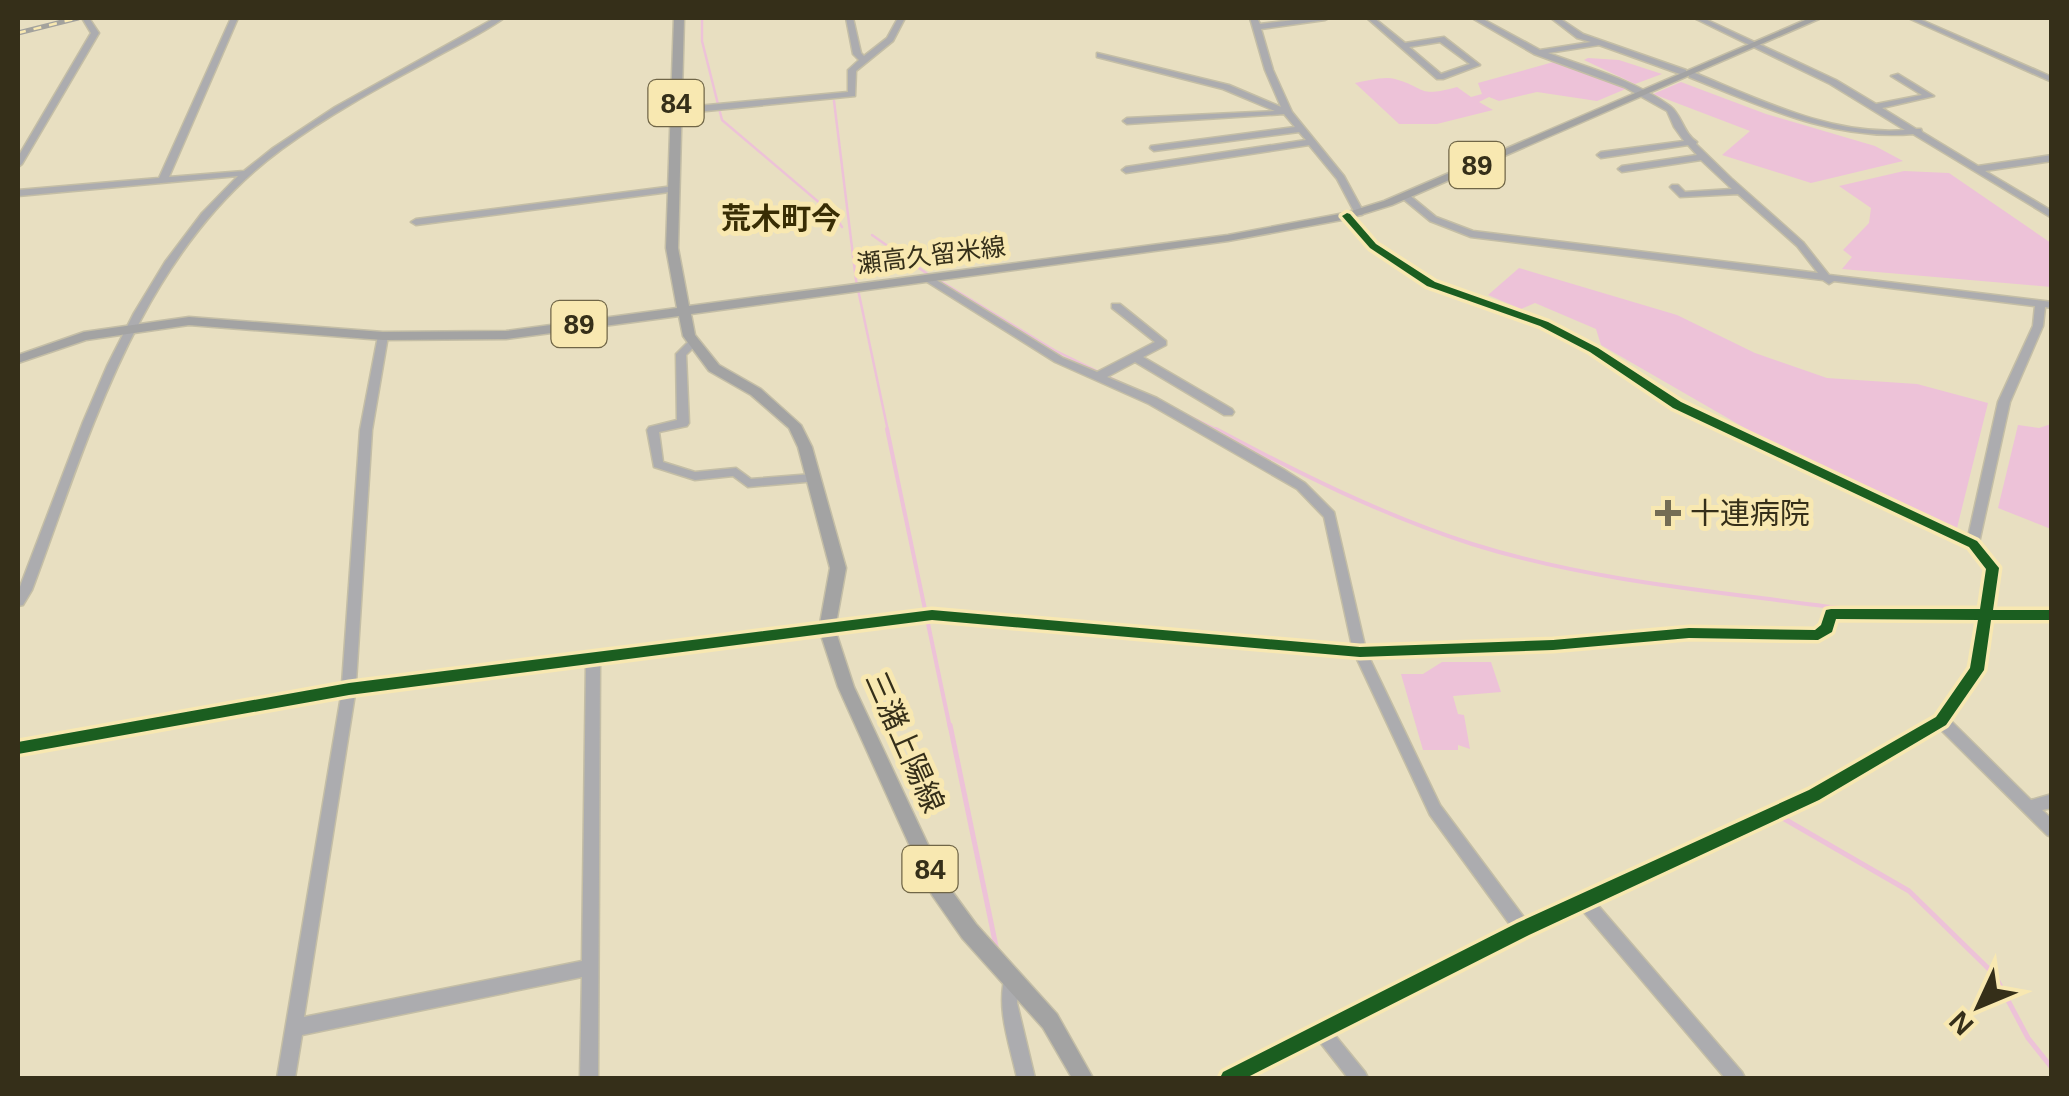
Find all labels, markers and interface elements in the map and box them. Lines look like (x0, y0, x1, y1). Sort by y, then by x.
road number: 84 (648, 80, 704, 126)
road number: 89 (1450, 142, 1504, 188)
district label: 荒木町今 (721, 202, 841, 235)
street label: 瀬高久留米線 (855, 232, 1007, 278)
road number: 89 (552, 301, 606, 347)
place label: 十連病院 (1690, 497, 1810, 530)
marker: 十連病院 (1655, 500, 1681, 526)
street label: 三潴上陽線 (859, 667, 951, 817)
road number: 84 (902, 846, 958, 892)
north arrow (1929, 956, 2029, 1056)
text: N (1943, 1005, 1980, 1041)

